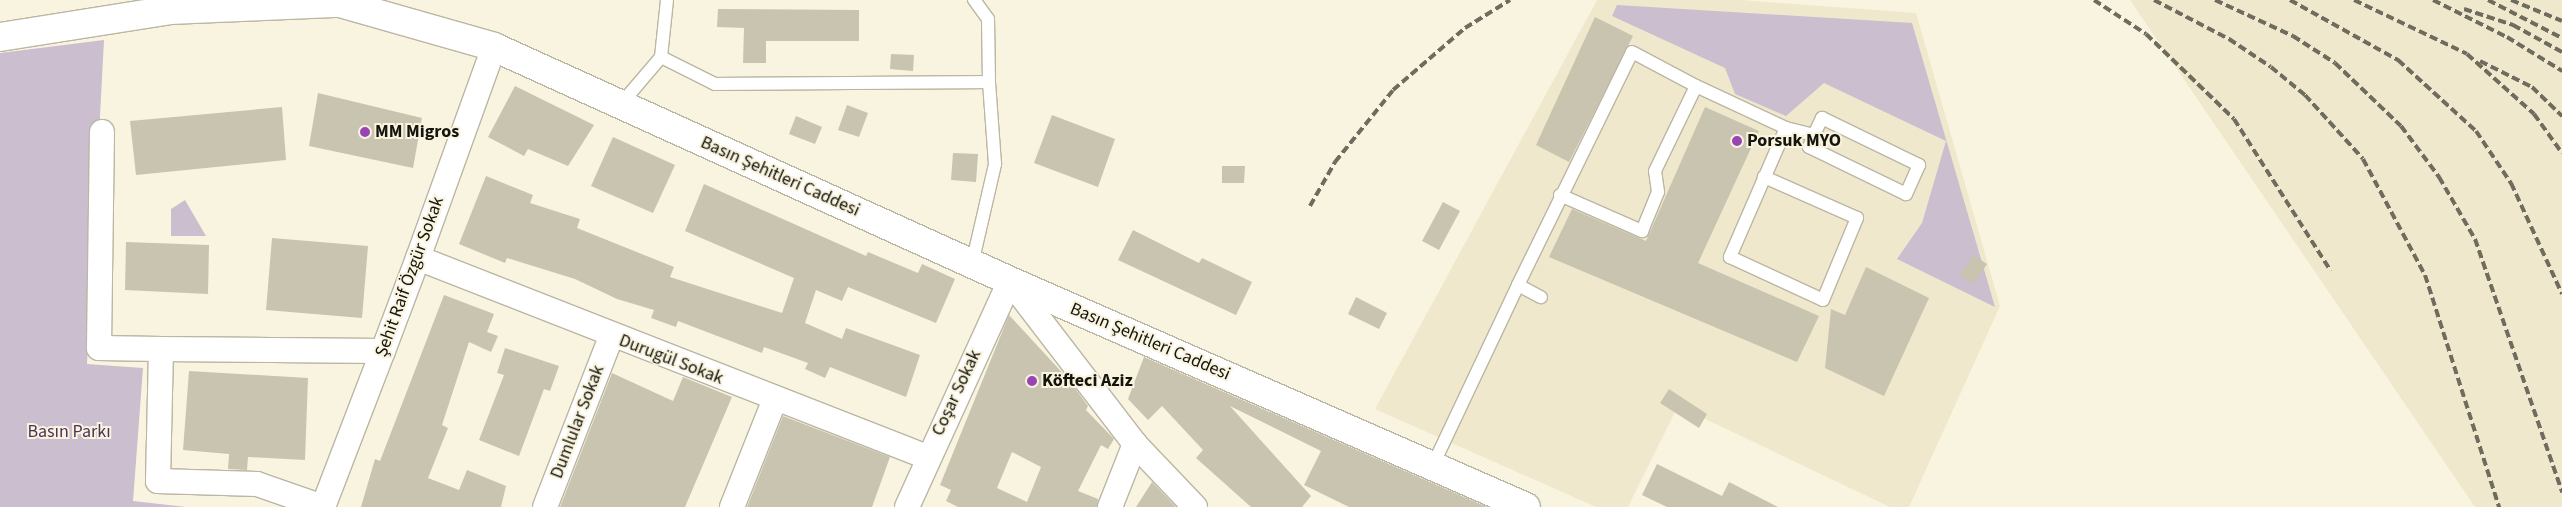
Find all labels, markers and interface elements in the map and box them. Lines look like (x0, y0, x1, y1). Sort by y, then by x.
place label: MM Migros (375, 121, 459, 143)
marker: MM Migros (359, 126, 371, 138)
place label: Porsuk MYO (1747, 130, 1841, 152)
street label: Basın Şehitleri Caddesi (697, 132, 863, 222)
marker: Porsuk MYO (1731, 135, 1743, 147)
street label: Şehit Raif Özgür Sokak (371, 194, 449, 360)
street label: Basın Şehitleri Caddesi (1067, 298, 1233, 386)
street label: Durugül Sokak (616, 330, 726, 390)
street label: Coşar Sokak (928, 347, 986, 439)
street label: Dumlular Sokak (546, 362, 610, 482)
place label: Köfteci Aziz (1042, 370, 1133, 392)
marker: Köfteci Aziz (1026, 375, 1038, 387)
park label: Basın Parkı (27, 421, 111, 443)

